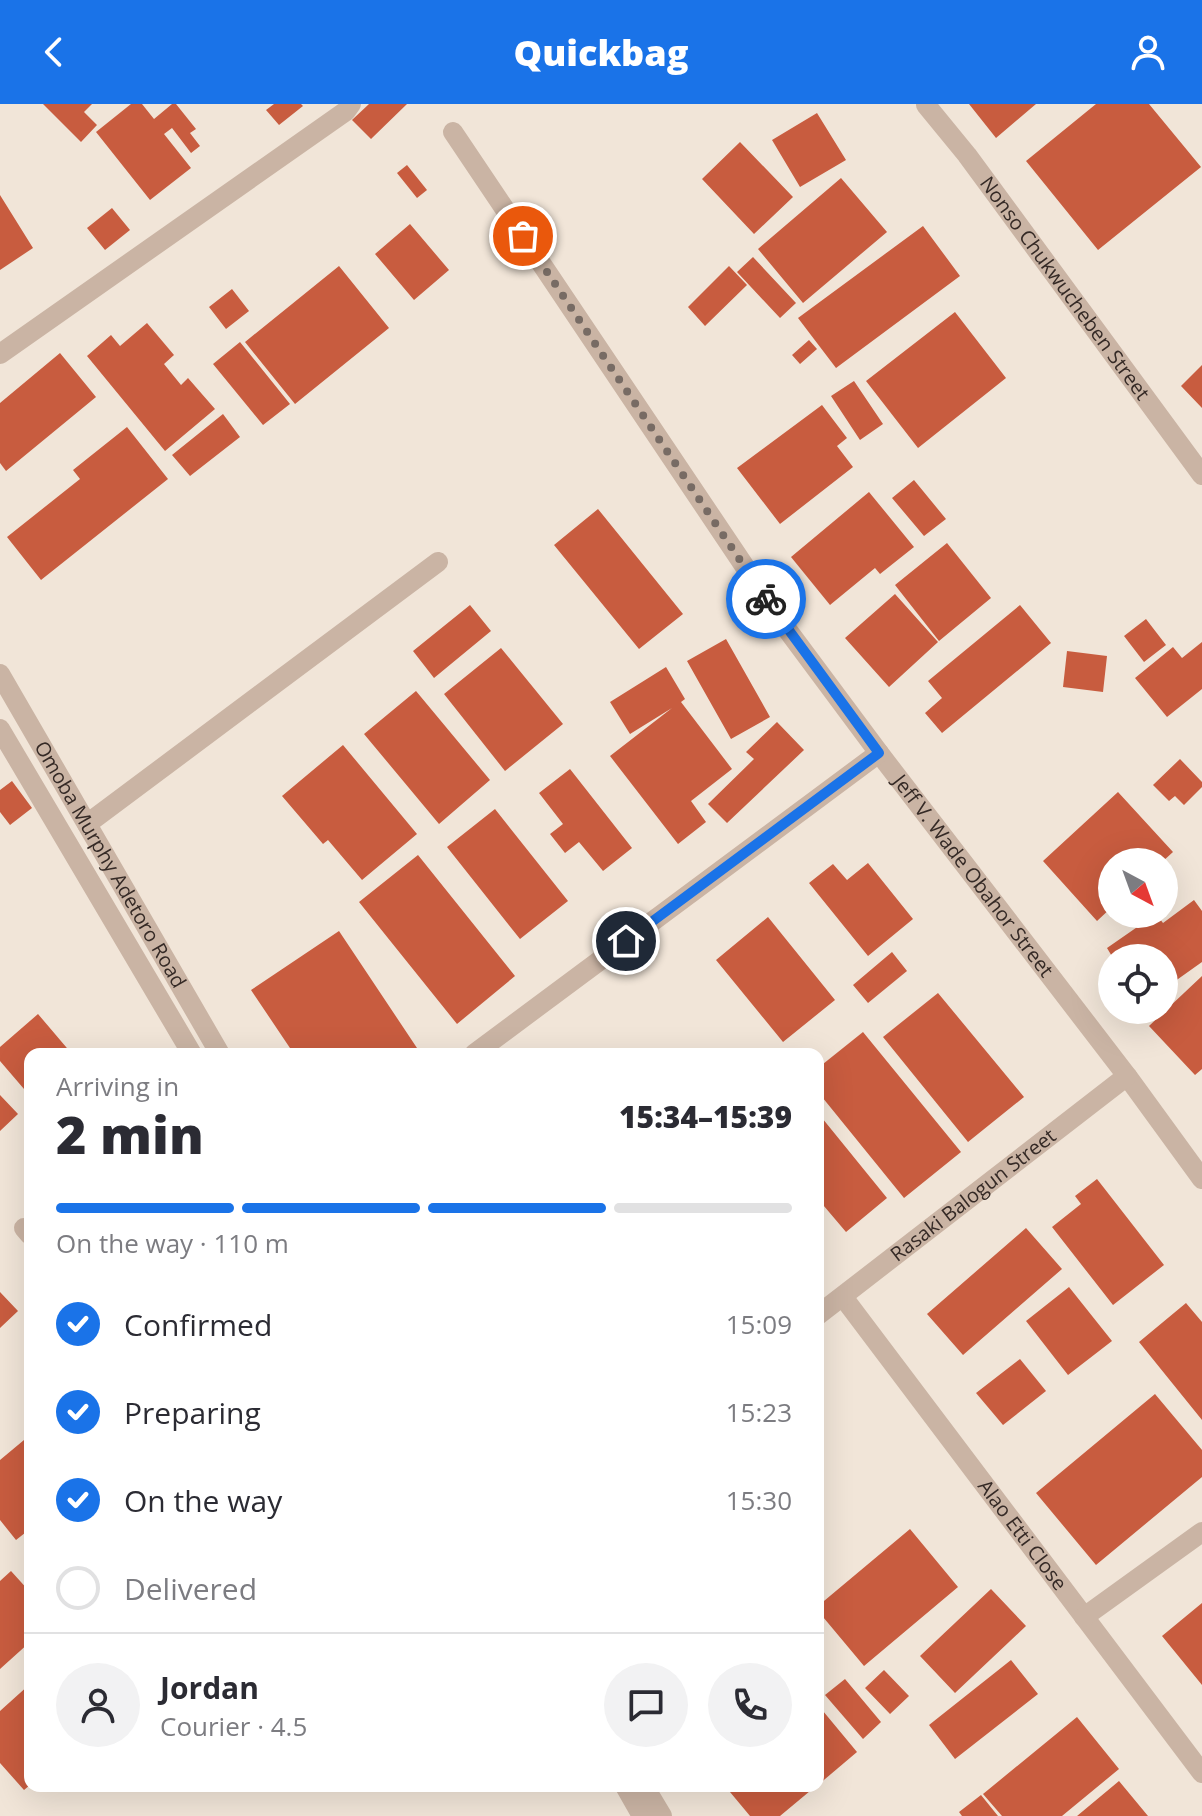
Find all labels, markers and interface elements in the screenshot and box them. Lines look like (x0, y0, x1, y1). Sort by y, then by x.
text: Quickbag (513, 28, 689, 77)
icon: back (32, 30, 76, 74)
icon: person (1126, 30, 1170, 74)
street label: Nonso Chukwucheben Street (974, 171, 1157, 405)
pin (489, 202, 557, 270)
icon: bag (501, 214, 545, 258)
courier (726, 559, 806, 639)
icon: bike (744, 577, 788, 621)
street label: Omoba Murphy Adetoro Road (28, 736, 193, 993)
street label: Jeff V. Wade Obahor Street (886, 767, 1060, 982)
north arrow (1098, 848, 1178, 928)
map controls (1098, 848, 1178, 1024)
pin (592, 907, 660, 975)
icon: home (604, 919, 648, 963)
button: locate (1098, 944, 1178, 1024)
text: Arriving in (56, 1068, 179, 1104)
text: 15:34–15:39 (619, 1096, 792, 1137)
text: 2 min (56, 1098, 204, 1169)
street label: Rasaki Balogun Street (884, 1122, 1061, 1267)
text: On the way · 110 m (56, 1225, 289, 1261)
icon: check (56, 1302, 100, 1346)
text: Confirmed (124, 1304, 272, 1345)
text: 15:09 (726, 1306, 792, 1342)
icon: check (56, 1390, 100, 1434)
text: Preparing (124, 1392, 261, 1433)
text: 15:23 (726, 1394, 792, 1430)
street label: Alao Etti Close (972, 1474, 1073, 1596)
icon: check (56, 1478, 100, 1522)
text: On the way (124, 1480, 282, 1521)
text: 15:30 (726, 1482, 792, 1518)
text: Delivered (124, 1568, 257, 1609)
button: person (56, 1663, 140, 1747)
button: chat (604, 1663, 688, 1747)
button: phone (708, 1663, 792, 1747)
text: Jordan (160, 1667, 259, 1708)
text: Courier · 4.5 (160, 1708, 307, 1744)

